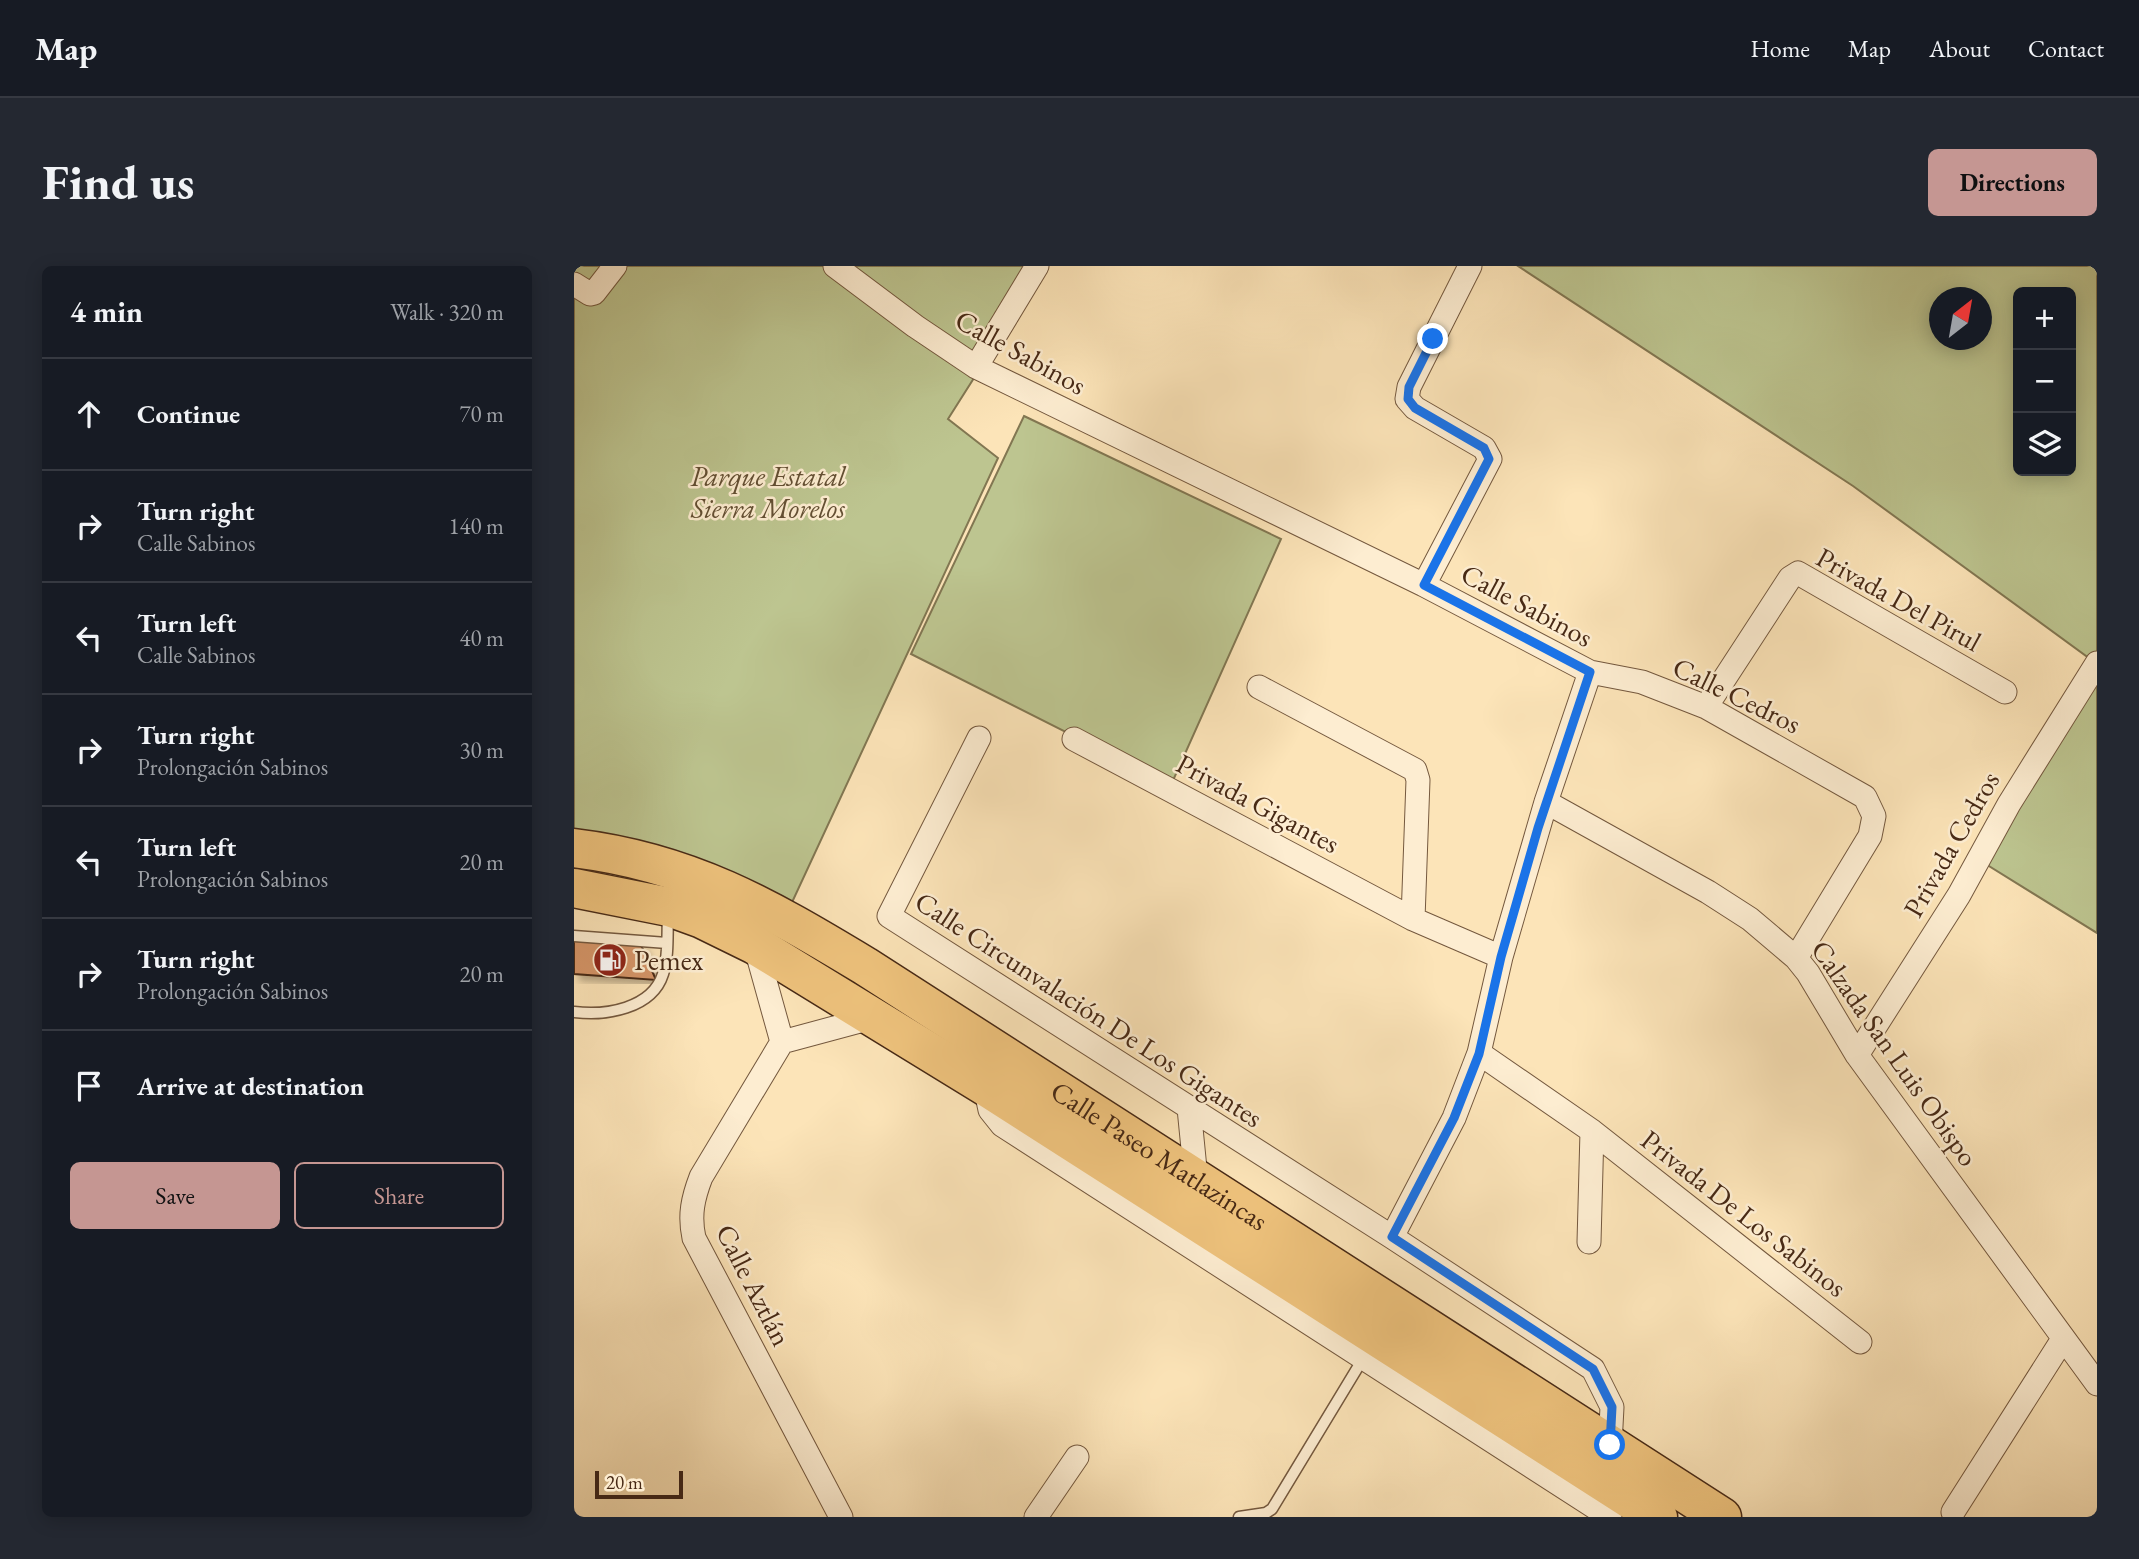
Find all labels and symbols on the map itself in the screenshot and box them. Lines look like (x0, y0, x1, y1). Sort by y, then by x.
north arrow (1929, 287, 1992, 350)
street label: Calle Sabinos (949, 301, 1093, 403)
route end (1417, 323, 1448, 354)
park label: Parque Estatal Sierra Morelos (690, 458, 847, 526)
street label: Privada Del Pirul (1810, 539, 1988, 659)
street label: Calle Sabinos (1455, 555, 1599, 655)
street label: Calle Cedros (1667, 649, 1807, 741)
street label: Privada Gigantes (1170, 745, 1346, 861)
street label: Privada Cedros (1895, 765, 2007, 923)
street label: Calle Circunvalación De Los Gigantes (908, 883, 1270, 1135)
street label: Calzada San Luis Obispo (1803, 933, 1987, 1173)
fuel station icon: Pemex (591, 941, 629, 979)
place label: Pemex (634, 942, 703, 978)
street label: Calle Paseo Matlazincas (1044, 1072, 1275, 1238)
street label: Privada De Los Sabinos (1634, 1121, 1854, 1305)
street label: Calle Aztlán (708, 1218, 800, 1352)
route start (1594, 1429, 1625, 1460)
scale bar (595, 1468, 682, 1500)

